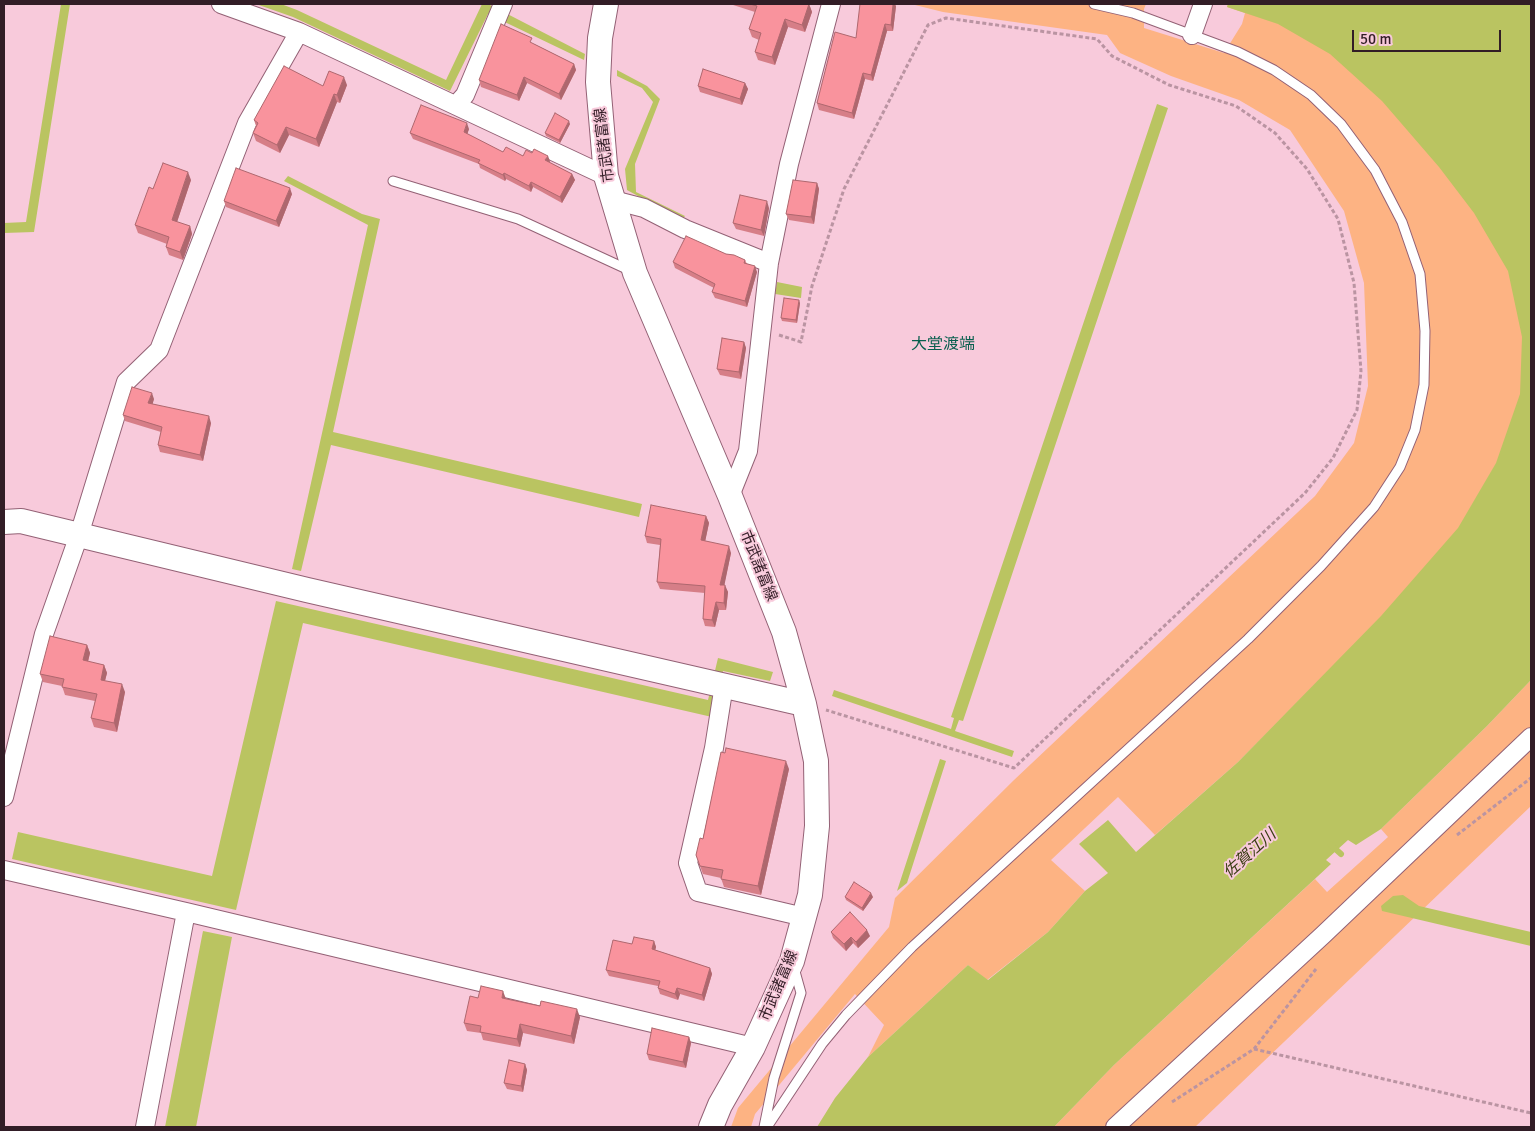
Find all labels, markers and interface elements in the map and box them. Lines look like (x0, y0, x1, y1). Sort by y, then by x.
scale bar (1355, 20, 1504, 52)
text: 50 m (1360, 30, 1391, 48)
street label: 市武諸富線 (591, 107, 619, 183)
district label: 大堂渡端 (911, 335, 975, 355)
street label: 市武諸富線 (736, 528, 780, 604)
water label: 佐賀江川 (1220, 825, 1280, 883)
street label: 市武諸富線 (756, 948, 802, 1024)

